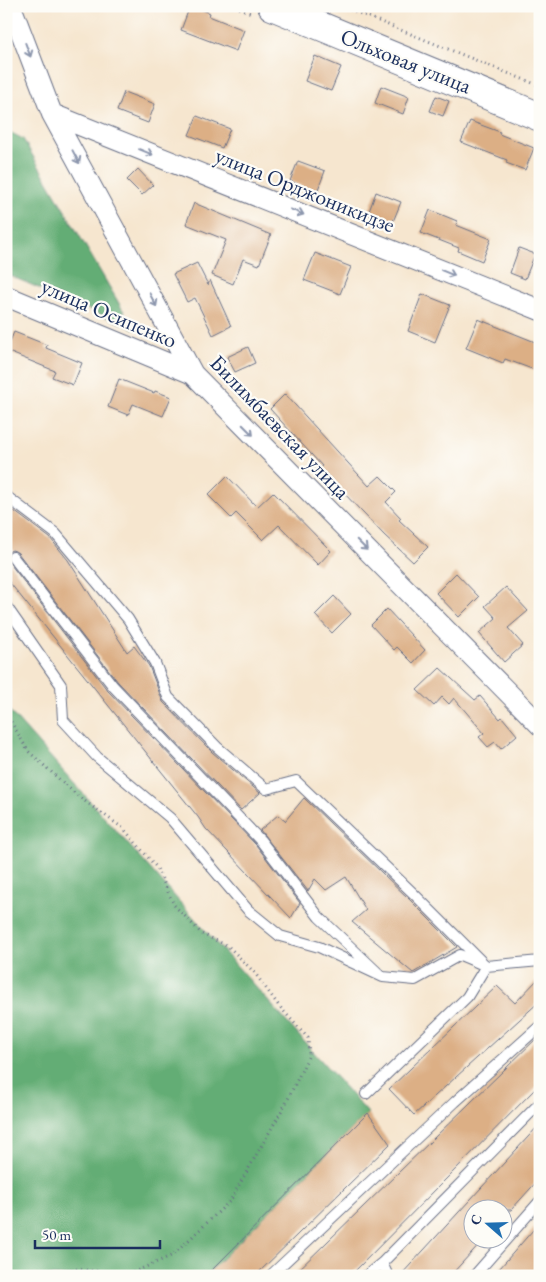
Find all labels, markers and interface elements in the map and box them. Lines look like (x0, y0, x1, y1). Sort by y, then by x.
street label: Ольховая улица (336, 22, 476, 100)
one-way arrow (24, 42, 33, 58)
street label: улица Орджоникидзе (211, 141, 400, 239)
one-way arrow (138, 147, 153, 157)
one-way arrow (71, 149, 81, 163)
one-way arrow (289, 208, 304, 218)
one-way arrow (440, 269, 455, 278)
street label: улица Осипенко (37, 271, 181, 355)
one-way arrow (148, 292, 158, 307)
street label: Билимбаевская улица (203, 348, 357, 506)
one-way arrow (242, 423, 254, 436)
one-way arrow (356, 539, 368, 551)
north arrow (464, 1200, 514, 1250)
text: С (466, 1212, 486, 1227)
scale bar (35, 1217, 160, 1249)
text: 50 m (42, 1225, 71, 1244)

